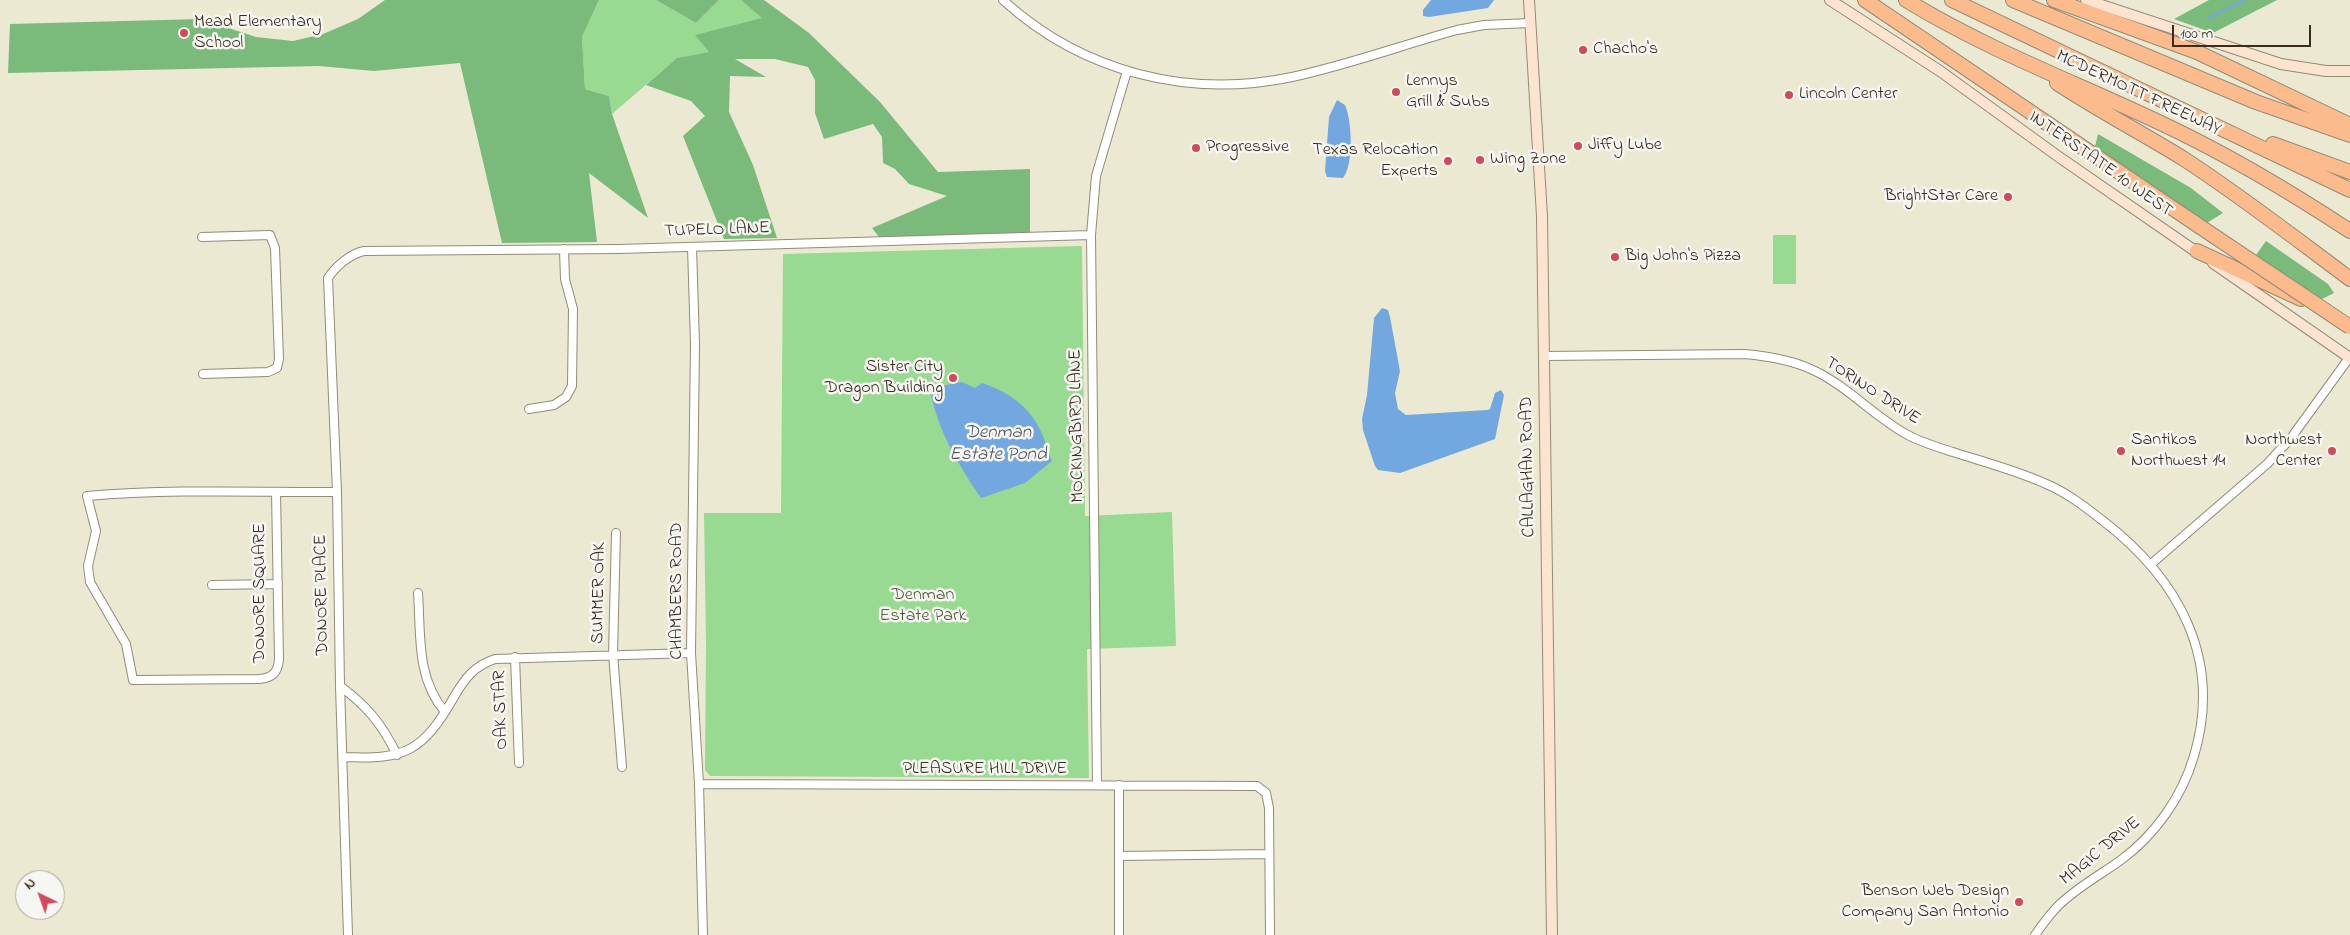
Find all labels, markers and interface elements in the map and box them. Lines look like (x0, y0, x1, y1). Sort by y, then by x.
place label: Mead Elementary School (194, 12, 322, 54)
scale bar (2175, 15, 2314, 47)
text: 100 m (2180, 23, 2213, 45)
marker: Mead Elementary School (178, 27, 190, 39)
place label: Chacho's (1593, 39, 1658, 61)
marker: Chacho's (1577, 44, 1589, 56)
street label: MCDERMOTT FREEWAY (2052, 46, 2224, 142)
place label: Lennys Grill & Subs (1406, 71, 1490, 114)
place label: Lincoln Center (1799, 84, 1897, 106)
marker: Lennys Grill & Subs (1390, 86, 1402, 98)
marker: Lincoln Center (1783, 89, 1795, 101)
street label: INTERSTATE 10 WEST (2024, 107, 2176, 223)
place label: Jiffy Lube (1588, 135, 1662, 157)
place label: Progressive (1206, 137, 1289, 159)
place label: Texas Relocation Experts (1313, 140, 1438, 182)
marker: Jiffy Lube (1572, 140, 1584, 152)
marker: Progressive (1190, 142, 1202, 154)
place label: Wing Zone (1490, 149, 1566, 171)
marker: Wing Zone (1474, 154, 1486, 166)
marker: Texas Relocation Experts (1442, 155, 1454, 167)
place label: BrightStar Care (1884, 186, 1998, 208)
marker: BrightStar Care (2002, 191, 2014, 203)
street label: TUPELO LANE (664, 218, 770, 244)
place label: Big John's Pizza (1625, 246, 1741, 268)
marker: Big John's Pizza (1609, 251, 1621, 263)
street label: MOCKINGBIRD LANE (1066, 349, 1090, 503)
street label: TORINO DRIVE (1820, 353, 1924, 431)
place label: Sister City Dragon Building (825, 357, 943, 399)
marker: Sister City Dragon Building (947, 372, 959, 384)
street label: CALLAGHAN ROAD (1517, 396, 1541, 538)
water label: Denman Estate Pond (949, 423, 1047, 467)
place label: Santikos Northwest 14 (2131, 430, 2225, 472)
place label: Northwest Center (2245, 430, 2322, 472)
marker: Santikos Northwest 14 (2115, 445, 2127, 457)
marker: Northwest Center (2326, 445, 2338, 457)
street label: CHAMBERS ROAD (667, 522, 689, 660)
street label: DONORE SQUARE (250, 523, 272, 663)
street label: DONORE PLACE (311, 534, 335, 656)
street label: SUMMER OAK (588, 542, 612, 644)
park label: Denman Estate Park (880, 585, 966, 628)
street label: OAK STAR (490, 670, 514, 750)
street label: PLEASURE HILL DRIVE (903, 759, 1067, 781)
street label: MAGIC DRIVE (2056, 813, 2146, 891)
north arrow (15, 870, 65, 920)
text: N (20, 873, 41, 895)
place label: Benson Web Design Company San Antonio (1841, 881, 2009, 924)
marker: Benson Web Design Company San Antonio (2013, 896, 2025, 908)

